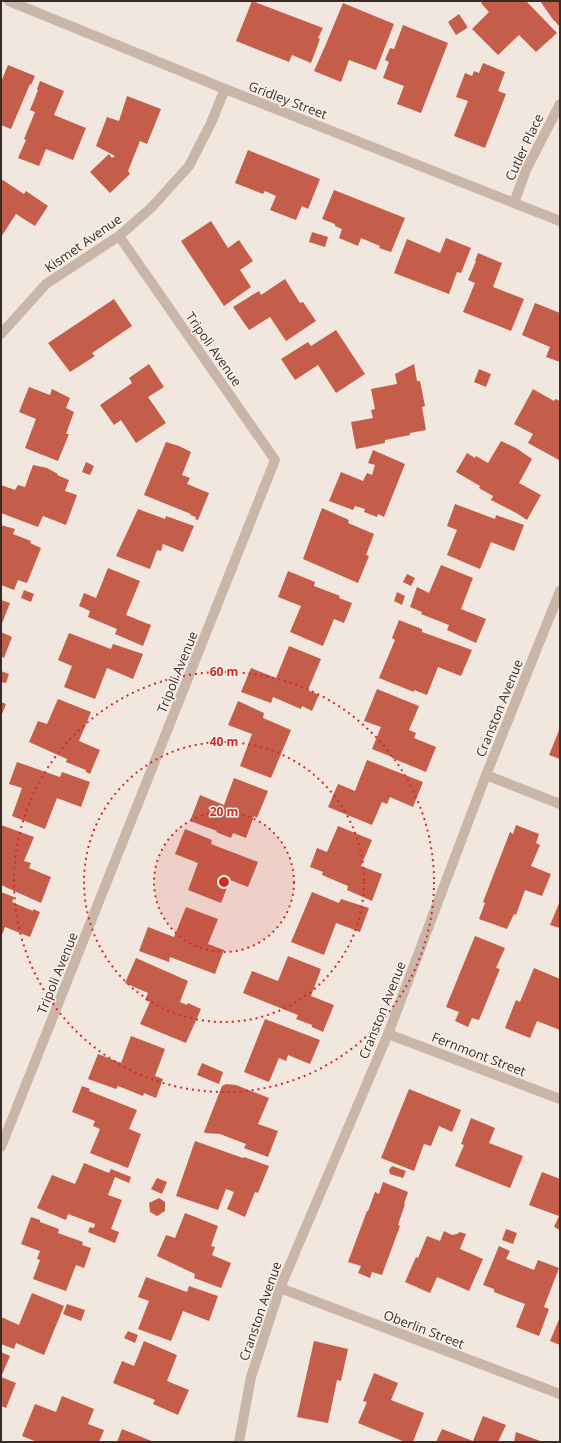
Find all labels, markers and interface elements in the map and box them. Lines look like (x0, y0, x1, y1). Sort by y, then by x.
street label: Gridley Street (246, 77, 330, 123)
street label: Cutler Place (501, 111, 547, 183)
street label: Kismet Avenue (41, 210, 125, 276)
street label: Tripoli Avenue (182, 308, 246, 390)
street label: Tripoli Avenue (152, 628, 202, 716)
street label: Cranston Avenue (471, 656, 527, 760)
text: 60 m (210, 663, 238, 680)
text: 40 m (210, 733, 238, 750)
text: 20 m (210, 803, 238, 820)
centre of rings (217, 875, 231, 889)
street label: Tripoli Avenue (32, 929, 82, 1017)
street label: Cranston Avenue (354, 958, 410, 1062)
street label: Fernmont Street (429, 1028, 529, 1080)
street label: Cranston Avenue (235, 1259, 285, 1363)
street label: Oberlin Street (381, 1305, 467, 1353)

